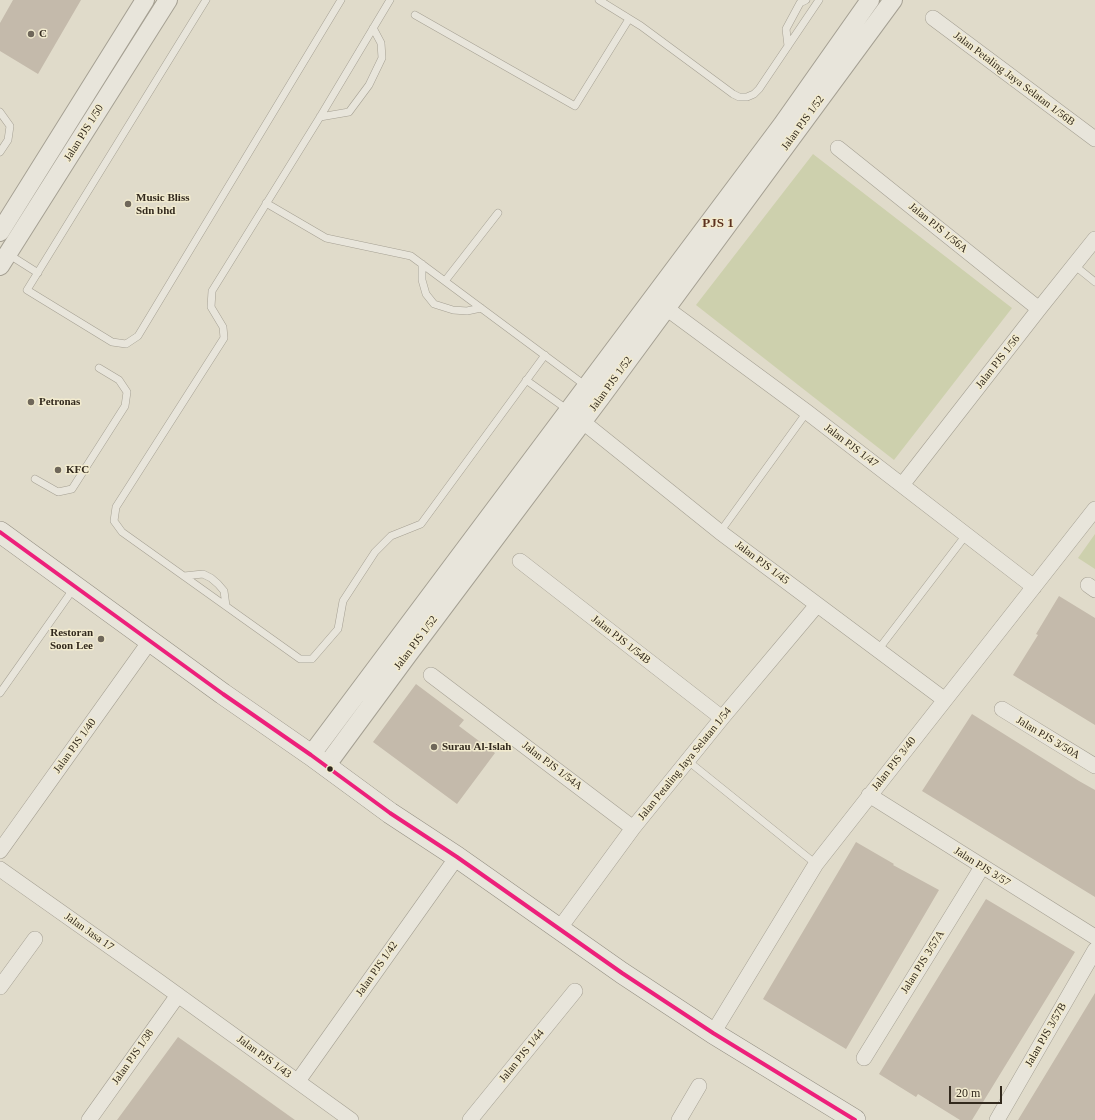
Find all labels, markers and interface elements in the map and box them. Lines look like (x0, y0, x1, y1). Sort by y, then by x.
place label: C (39, 27, 47, 41)
marker: C (26, 29, 36, 39)
street label: Jalan Petaling Jaya Selatan 1/56B (951, 29, 1077, 129)
street label: Jalan PJS 1/52 (779, 93, 827, 153)
street label: Jalan PJS 1/50 (61, 102, 107, 164)
place label: Music Bliss Sdn bhd (136, 191, 189, 217)
marker: Music Bliss Sdn bhd (123, 199, 133, 209)
street label: Jalan PJS 1/56A (906, 200, 970, 256)
district label: PJS 1 (702, 216, 734, 232)
street label: Jalan PJS 1/56 (973, 333, 1023, 391)
street label: Jalan PJS 1/52 (587, 354, 635, 414)
place label: Petronas (39, 395, 80, 409)
marker: Petronas (26, 397, 36, 407)
street label: Jalan PJS 1/47 (821, 421, 881, 471)
place label: KFC (66, 463, 89, 477)
marker: KFC (53, 465, 63, 475)
street label: Jalan PJS 1/45 (732, 538, 792, 588)
street label: Jalan PJS 1/52 (391, 613, 441, 673)
street label: Jalan PJS 1/54B (589, 613, 653, 667)
place label: Restoran Soon Lee (50, 626, 93, 652)
marker: Restoran Soon Lee (96, 634, 106, 644)
street label: Jalan Petaling Jaya Selatan 1/54 (635, 705, 735, 823)
street label: Jalan PJS 3/50A (1014, 714, 1082, 762)
street label: Jalan PJS 1/40 (51, 716, 99, 776)
street label: Jalan PJS 3/40 (869, 735, 919, 793)
street label: Jalan PJS 1/54A (519, 739, 585, 793)
place label: Surau Al-Islah (442, 740, 511, 754)
marker: Surau Al-Islah (429, 742, 439, 752)
unlabelled marker (325, 764, 335, 774)
street label: Jalan PJS 3/57 (951, 844, 1013, 890)
street label: Jalan Jasa 17 (62, 910, 116, 954)
street label: Jalan PJS 3/57A (898, 928, 948, 996)
street label: Jalan PJS 1/42 (353, 939, 401, 999)
street label: Jalan PJS 3/57B (1022, 1001, 1070, 1069)
street label: Jalan PJS 1/38 (109, 1027, 157, 1087)
street label: Jalan PJS 1/44 (497, 1027, 547, 1085)
street label: Jalan PJS 1/43 (234, 1033, 294, 1081)
scale bar (951, 1078, 1004, 1104)
text: 20 m (956, 1086, 980, 1100)

